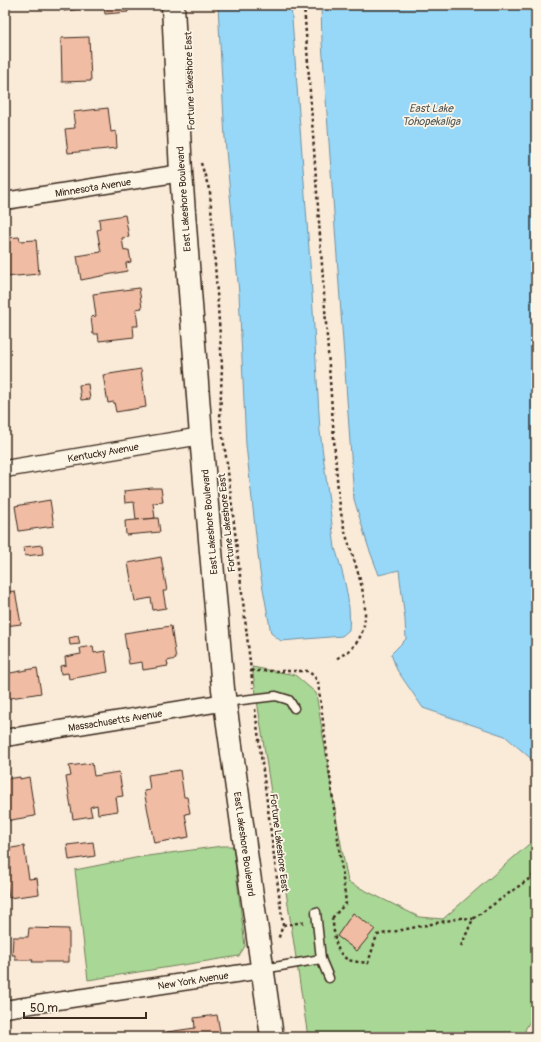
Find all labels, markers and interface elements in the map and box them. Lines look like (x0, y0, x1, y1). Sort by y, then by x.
street label: Fortune Lakeshore East (182, 30, 198, 131)
water label: East Lake Tohopekaliga (402, 102, 461, 128)
street label: East Lakeshore Boulevard (174, 146, 194, 252)
street label: Minnesota Avenue (54, 176, 132, 200)
street label: Kentucky Avenue (67, 441, 140, 465)
street label: East Lakeshore Boulevard (199, 469, 221, 575)
street label: Fortune Lakeshore East (216, 472, 238, 573)
street label: Massachusetts Avenue (67, 708, 163, 734)
street label: East Lakeshore Boulevard (231, 791, 257, 897)
street label: Fortune Lakeshore East (267, 793, 291, 894)
street label: New York Avenue (157, 969, 229, 993)
scale bar (24, 994, 146, 1020)
text: 50 m (30, 1001, 58, 1016)

